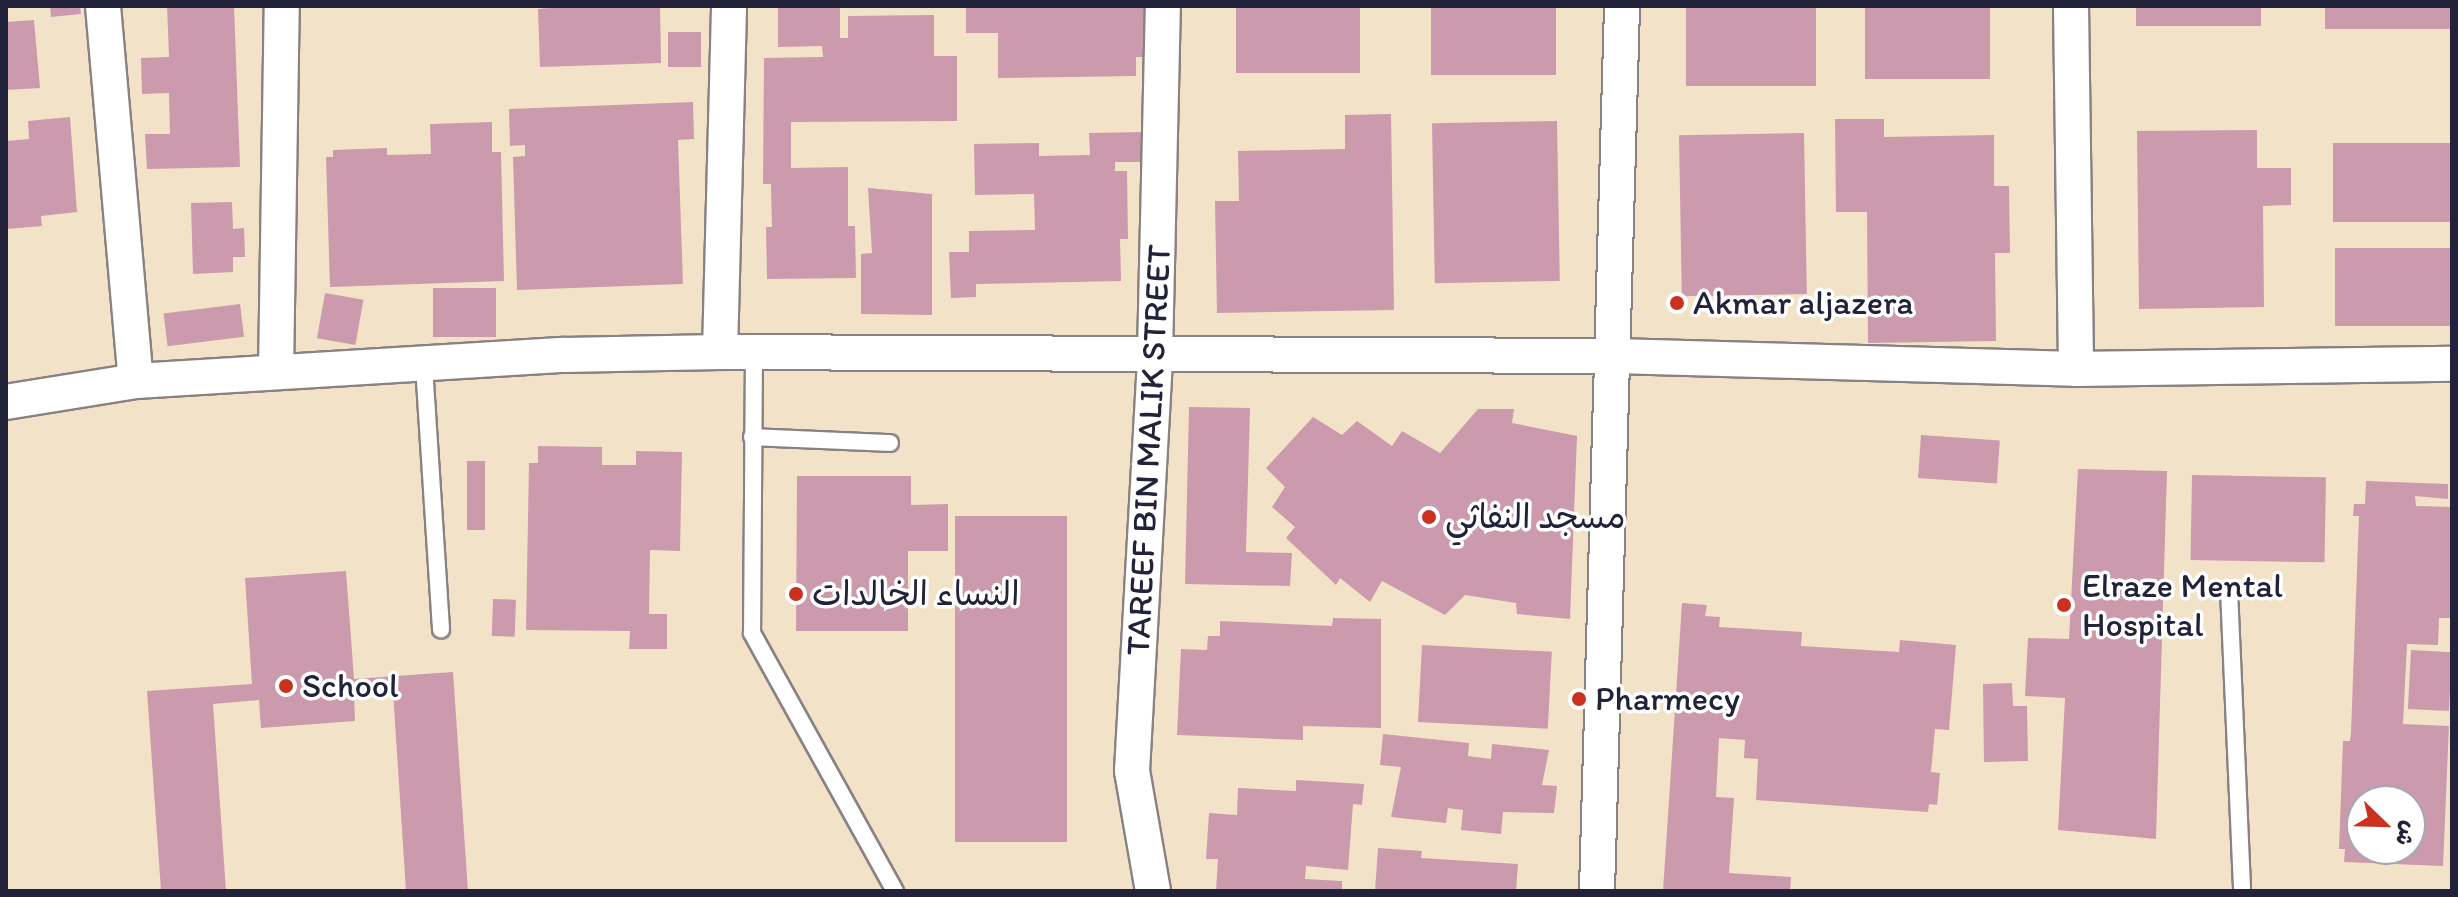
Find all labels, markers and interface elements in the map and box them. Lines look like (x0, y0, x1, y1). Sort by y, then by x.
street label: TAREEF BIN MALIK STREET (1117, 245, 1179, 655)
place label: Akmar aljazera (1693, 283, 1914, 323)
marker: Akmar aljazera (1668, 294, 1686, 312)
place label: مسجد النفاثي (1445, 497, 1626, 537)
marker: مسجد النفاثي (1420, 508, 1438, 526)
place label: Elraze Mental Hospital (2082, 565, 2282, 644)
place label: النساء الخالدات (812, 574, 1019, 614)
marker: النساء الخالدات (787, 585, 805, 603)
marker: Elraze Mental Hospital (2053, 594, 2075, 616)
place label: School (302, 666, 399, 706)
marker: School (277, 677, 295, 695)
place label: Pharmecy (1595, 679, 1740, 719)
marker: Pharmecy (1570, 690, 1588, 708)
north arrow (2346, 785, 2426, 865)
text: ش (2390, 817, 2424, 850)

